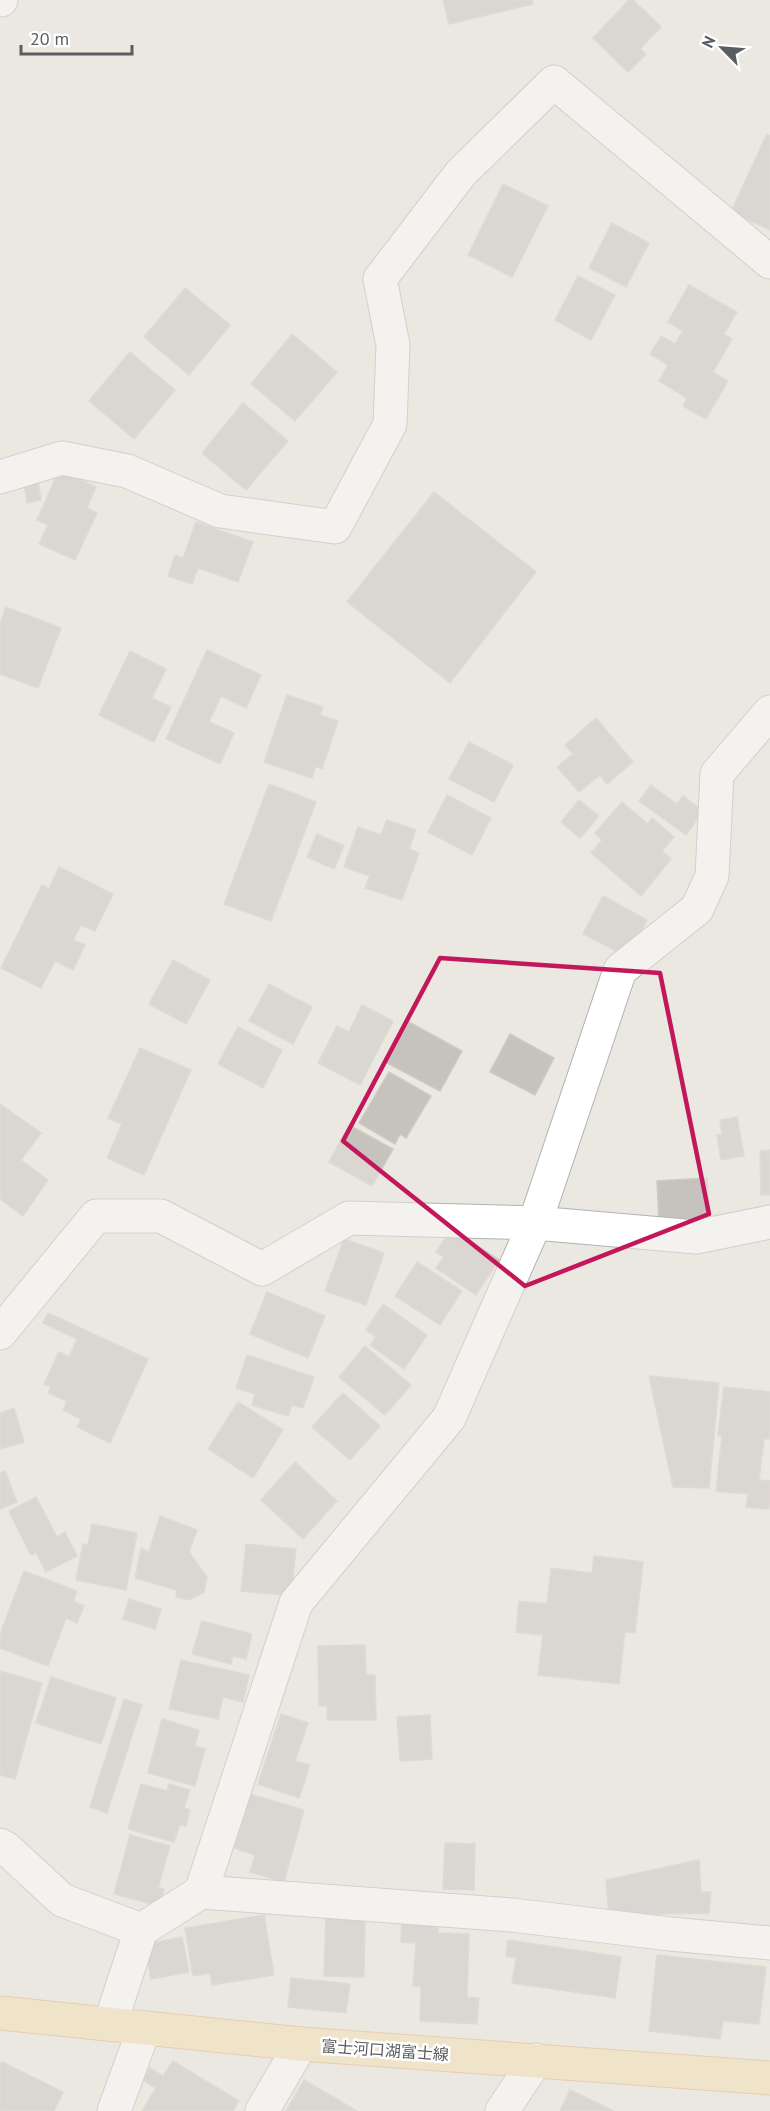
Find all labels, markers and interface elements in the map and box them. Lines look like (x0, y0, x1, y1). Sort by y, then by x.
scale bar (21, 18, 132, 56)
north arrow (692, 18, 752, 78)
text: 20 m (30, 27, 69, 50)
text: N (697, 33, 720, 51)
street label: 富士河口湖富士線 (320, 2036, 450, 2064)

